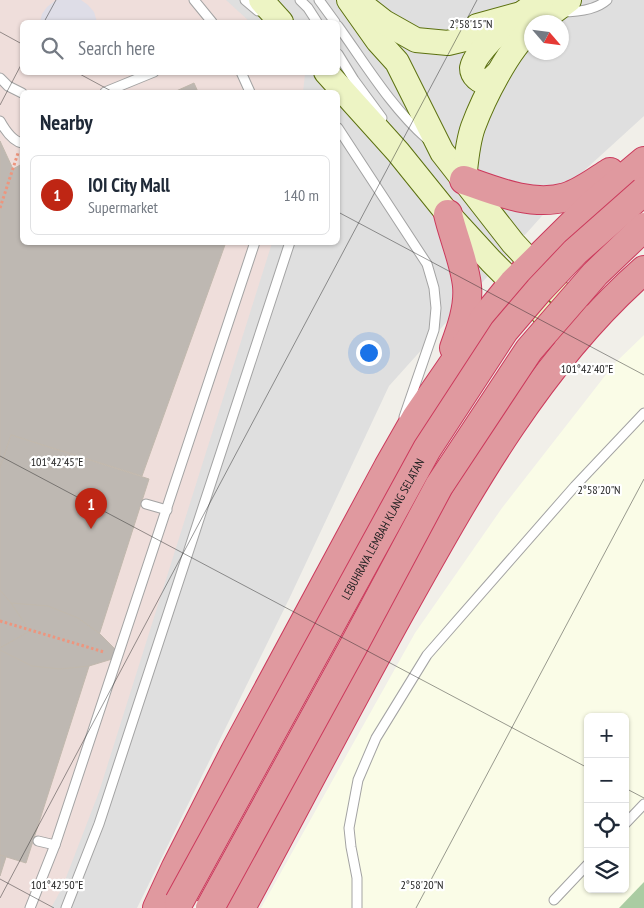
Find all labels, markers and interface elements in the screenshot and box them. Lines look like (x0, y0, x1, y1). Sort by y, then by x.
north arrow (524, 15, 569, 60)
text: 2°58'15"N (449, 16, 493, 31)
search box (20, 20, 340, 75)
icon: search (38, 34, 66, 62)
text: Search here (78, 36, 155, 60)
text: Nearby (40, 109, 93, 136)
text: IOI City Mall (88, 173, 170, 197)
text: 1 (53, 185, 61, 205)
text: 140 m (284, 185, 319, 205)
text: Supermarket (88, 197, 158, 217)
your location (356, 340, 382, 366)
text: 101°42'40"E (561, 361, 613, 376)
text: 101°42'45"E (31, 454, 83, 469)
street label: LEBUHRAYA LEMBAH KLANG SELATAN (338, 456, 427, 602)
text: 2°58'20"N (577, 482, 621, 497)
pin: 1 (75, 488, 107, 529)
map controls (584, 713, 629, 893)
button: + (584, 713, 629, 758)
button: − (584, 758, 629, 803)
button: locate (584, 803, 629, 848)
button: layers (584, 848, 629, 893)
text: 101°42'50"E (31, 877, 83, 892)
text: 2°58'20"N (400, 877, 444, 892)

